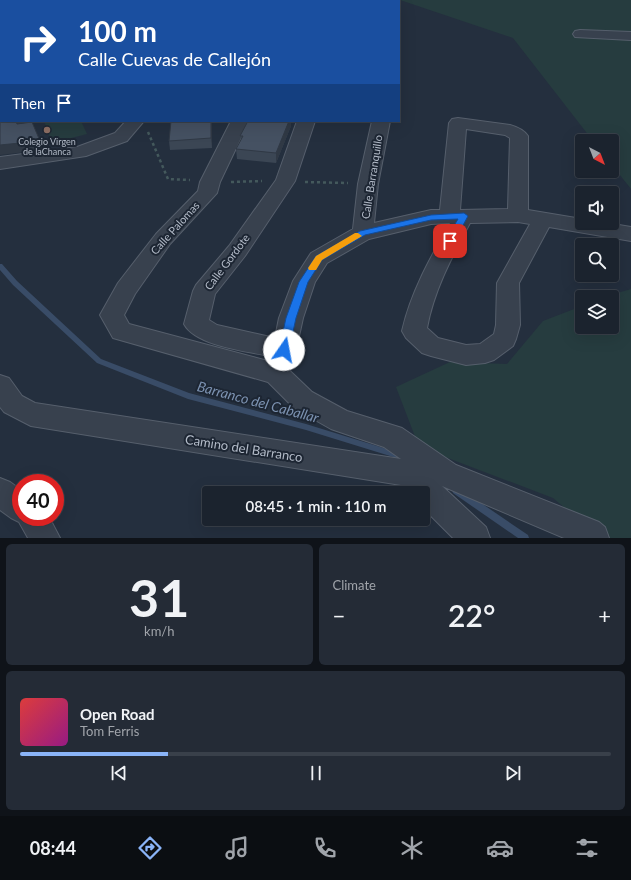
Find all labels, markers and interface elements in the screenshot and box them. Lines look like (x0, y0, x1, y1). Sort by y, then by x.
text: 100 m (78, 14, 157, 48)
icon: right (12, 16, 64, 68)
text: Calle Cuevas de Callejón (78, 48, 271, 70)
icon: arrive (53, 92, 75, 114)
text: Then (12, 94, 45, 112)
marker: Colegio Virgen de laChanca (42, 125, 52, 135)
street label: Calle Barranquillo (358, 134, 385, 220)
north arrow (575, 134, 619, 178)
map controls (575, 134, 619, 334)
place label: Colegio Virgen de laChanca (18, 136, 76, 157)
button: sound (575, 186, 619, 230)
street label: Calle Palomas (148, 198, 202, 257)
pin (433, 224, 467, 258)
icon: arrive (439, 230, 461, 252)
street label: Calle Gordote (201, 231, 252, 292)
button: search (575, 238, 619, 282)
button: layers (575, 290, 619, 334)
position arrow (263, 329, 305, 371)
water label: Barranco del Caballar (195, 377, 321, 426)
street label: Camino del Barranco (184, 431, 304, 465)
speed limit sign: 40 (12, 474, 64, 526)
text: 08:45 · 1 min · 110 m (246, 497, 386, 515)
text: 31 (129, 566, 189, 628)
text: Climate (333, 577, 376, 593)
text: 22° (448, 597, 495, 633)
text: − (333, 602, 345, 629)
text: + (598, 602, 611, 629)
text: km/h (144, 623, 174, 639)
text: Open Road (80, 705, 155, 723)
text: Tom Ferris (80, 723, 139, 739)
icon: previous (108, 762, 130, 784)
icon: pause (305, 762, 327, 784)
icon: next (502, 762, 524, 784)
icon: directions (136, 834, 164, 862)
icon: music (223, 834, 251, 862)
icon: phone (311, 834, 339, 862)
icon: climate (398, 834, 426, 862)
icon: car (486, 834, 514, 862)
icon: filters (573, 834, 601, 862)
text: 08:44 (30, 837, 76, 859)

